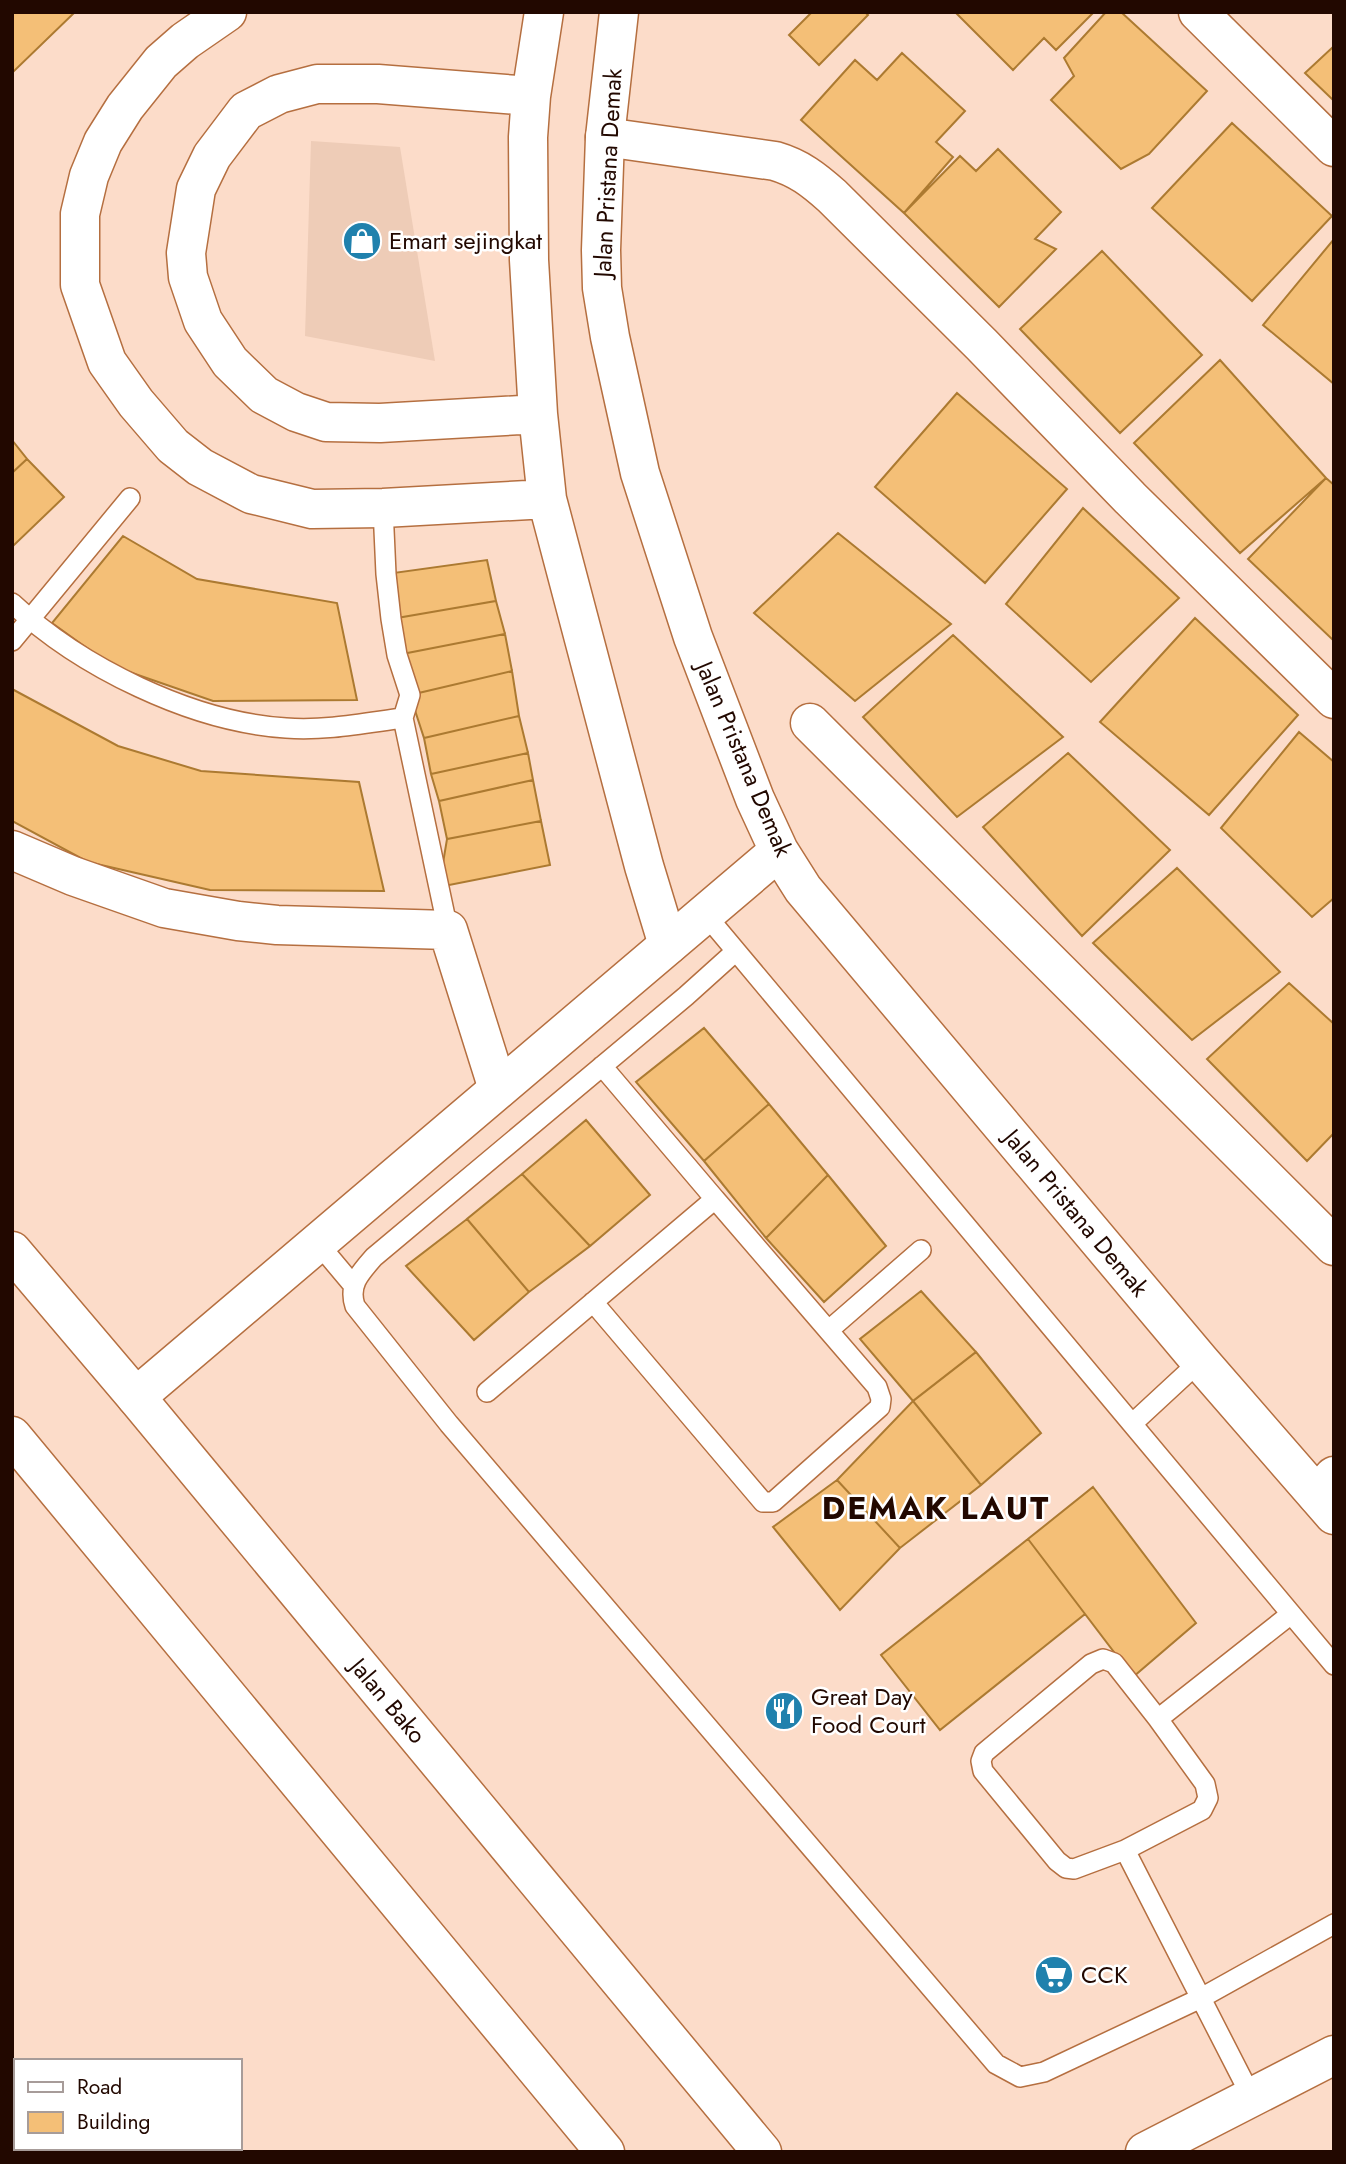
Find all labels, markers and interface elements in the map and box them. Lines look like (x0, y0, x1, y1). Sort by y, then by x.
street label: Jalan Pristana Demak (584, 67, 630, 281)
shop icon: Emart sejingkat (341, 220, 383, 262)
place label: Emart sejingkat (389, 223, 542, 258)
street label: Jalan Pristana Demak (686, 653, 802, 862)
street label: Jalan Pristana Demak (994, 1119, 1157, 1304)
district label: DEMAK LAUT (822, 1485, 1050, 1531)
street label: Jalan Bako (340, 1648, 435, 1751)
place label: Great Day Food Court (811, 1679, 926, 1742)
restaurant icon: Great Day Food Court (763, 1690, 805, 1732)
supermarket icon: CCK (1033, 1954, 1075, 1996)
place label: CCK (1081, 1957, 1128, 1992)
legend (14, 2059, 242, 2150)
text: Road (77, 2072, 122, 2102)
text: Building (77, 2107, 150, 2137)

